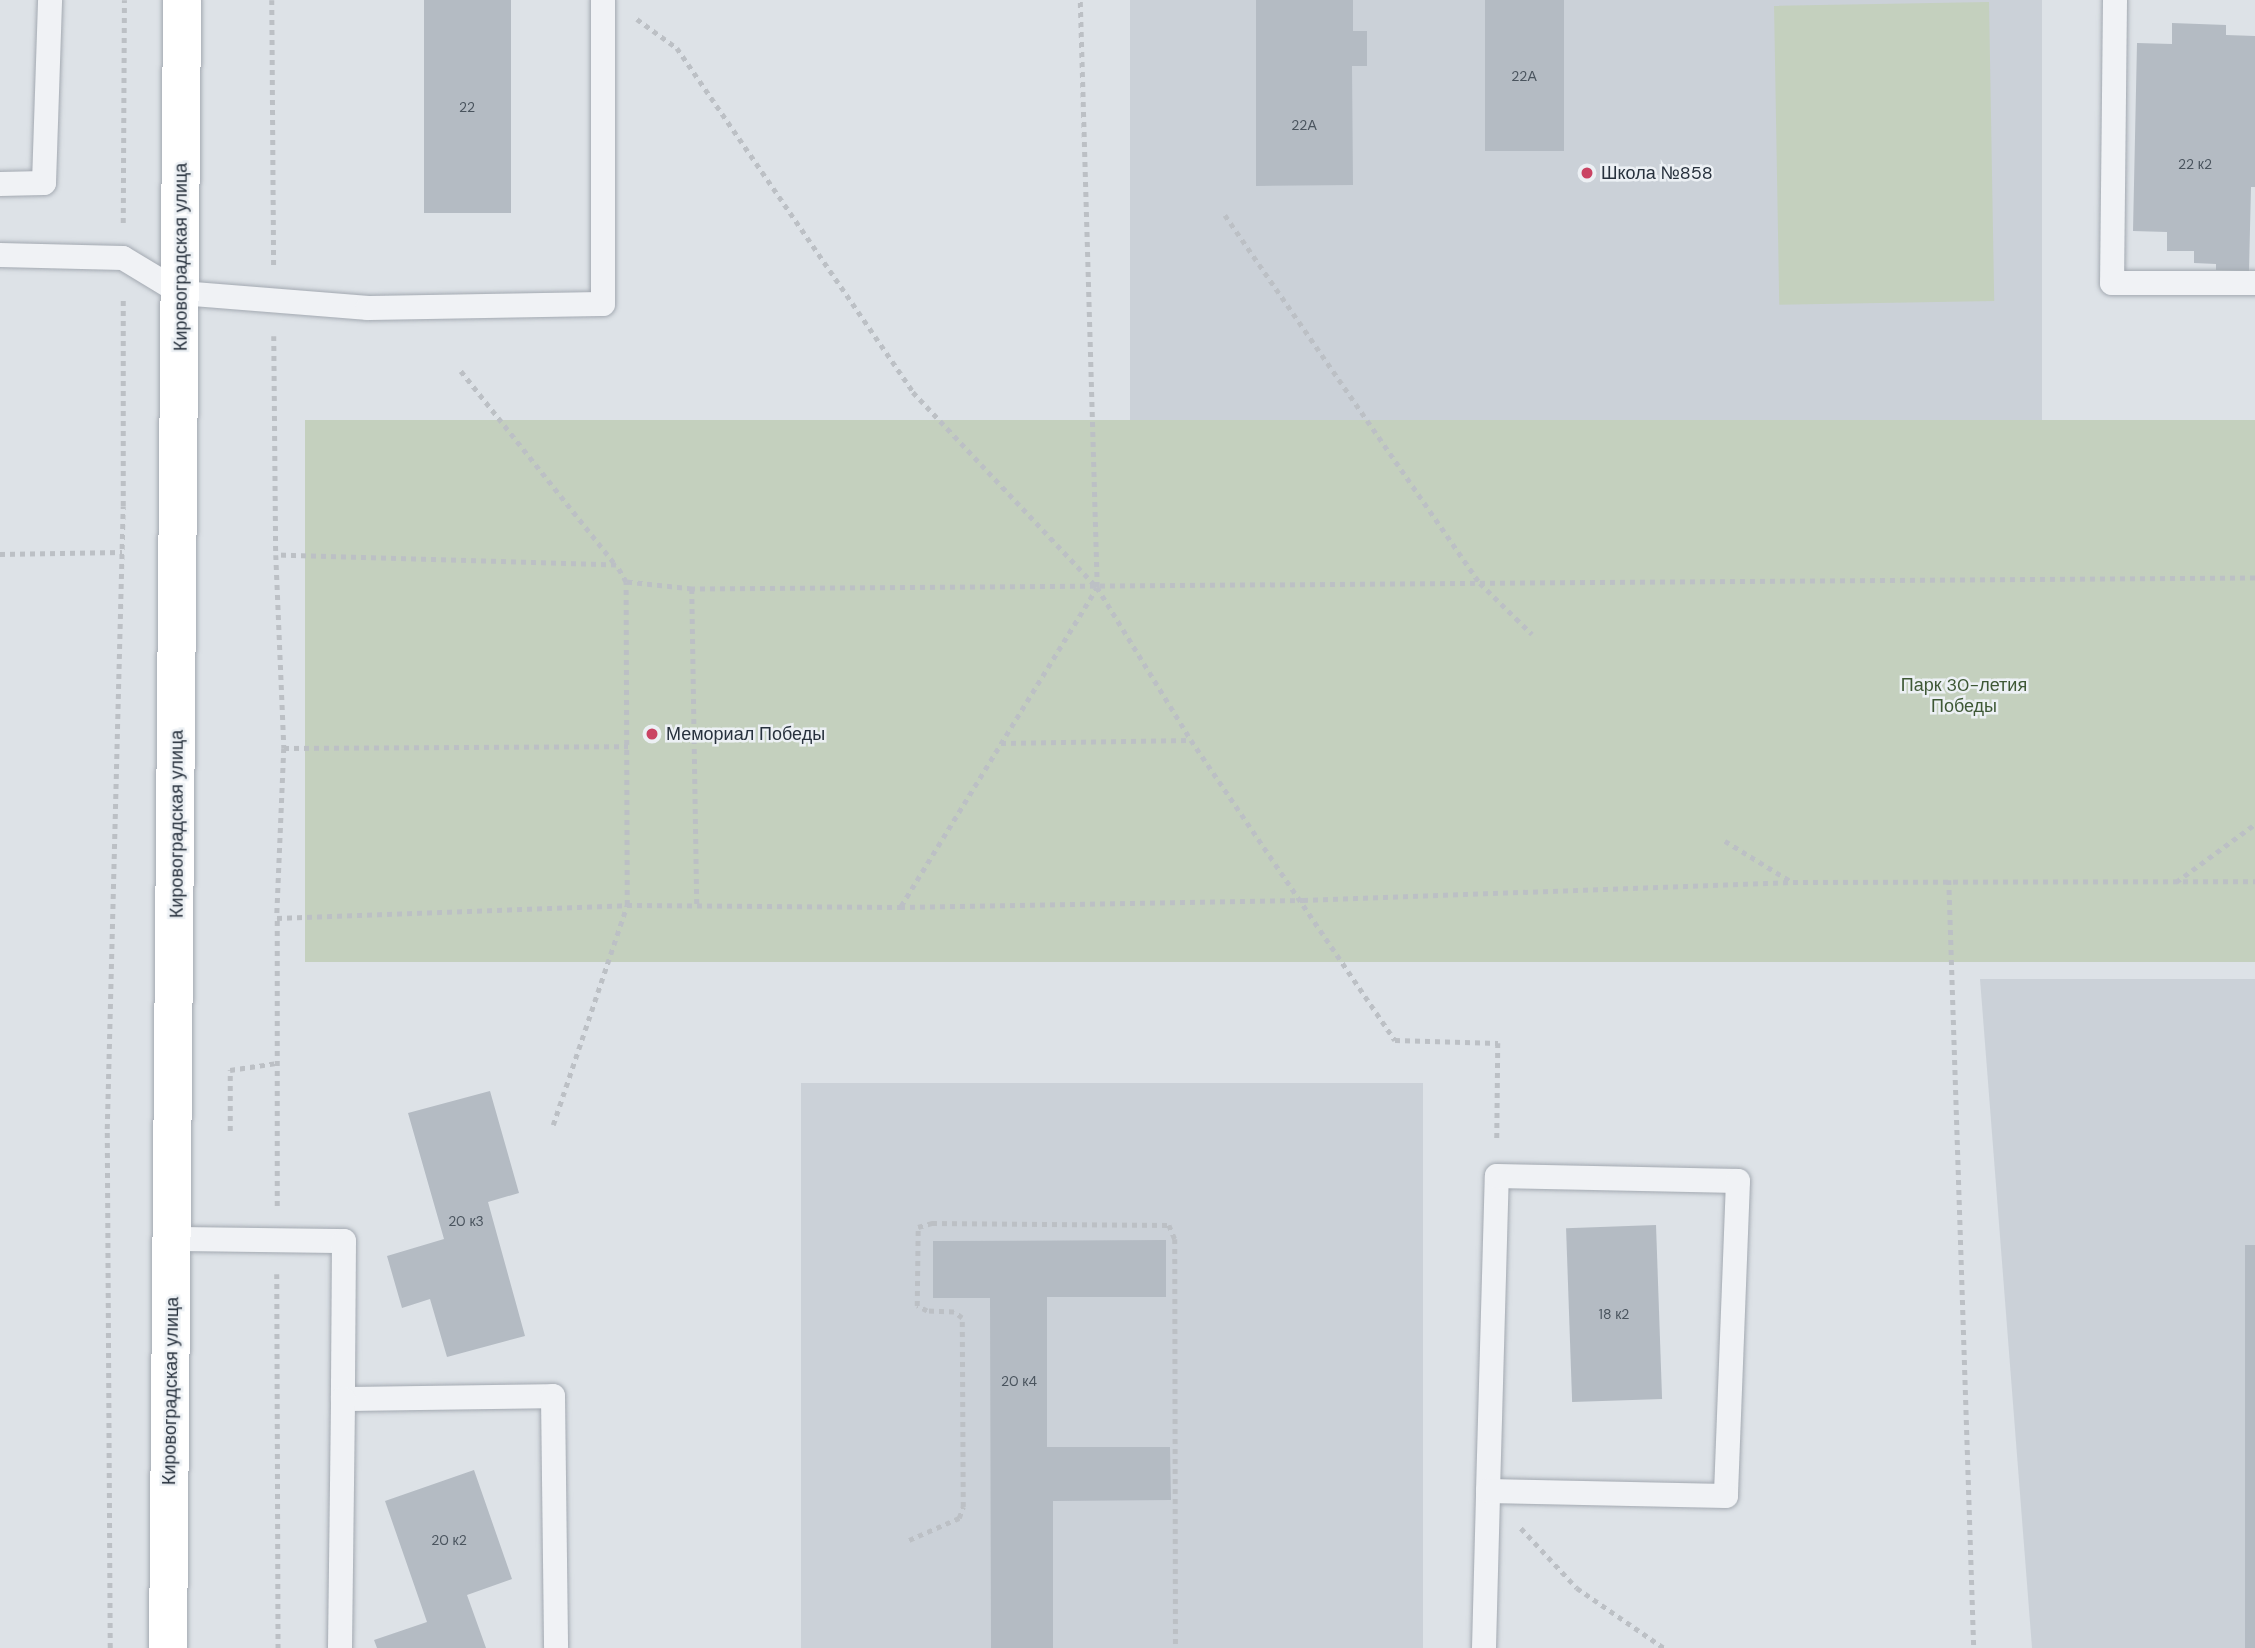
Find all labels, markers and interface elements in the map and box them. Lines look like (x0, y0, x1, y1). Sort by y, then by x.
house number: 22А (1511, 68, 1537, 84)
house number: 22 (459, 99, 475, 115)
house number: 22А (1291, 117, 1317, 133)
house number: 22 к2 (2178, 156, 2212, 172)
place label: Школа №858 (1601, 162, 1713, 184)
street label: Кировоградская улица (170, 163, 192, 351)
marker: Школа №858 (1579, 165, 1595, 181)
park label: Парк 30-летия Победы (1901, 675, 2027, 718)
place label: Мемориал Победы (666, 723, 825, 745)
marker: Мемориал Победы (644, 726, 660, 742)
street label: Кировоградская улица (166, 730, 188, 918)
house number: 20 к3 (448, 1213, 484, 1229)
street label: Кировоградская улица (159, 1297, 183, 1485)
house number: 18 к2 (1599, 1306, 1629, 1322)
house number: 20 к4 (1001, 1373, 1037, 1389)
house number: 20 к2 (431, 1532, 467, 1548)

